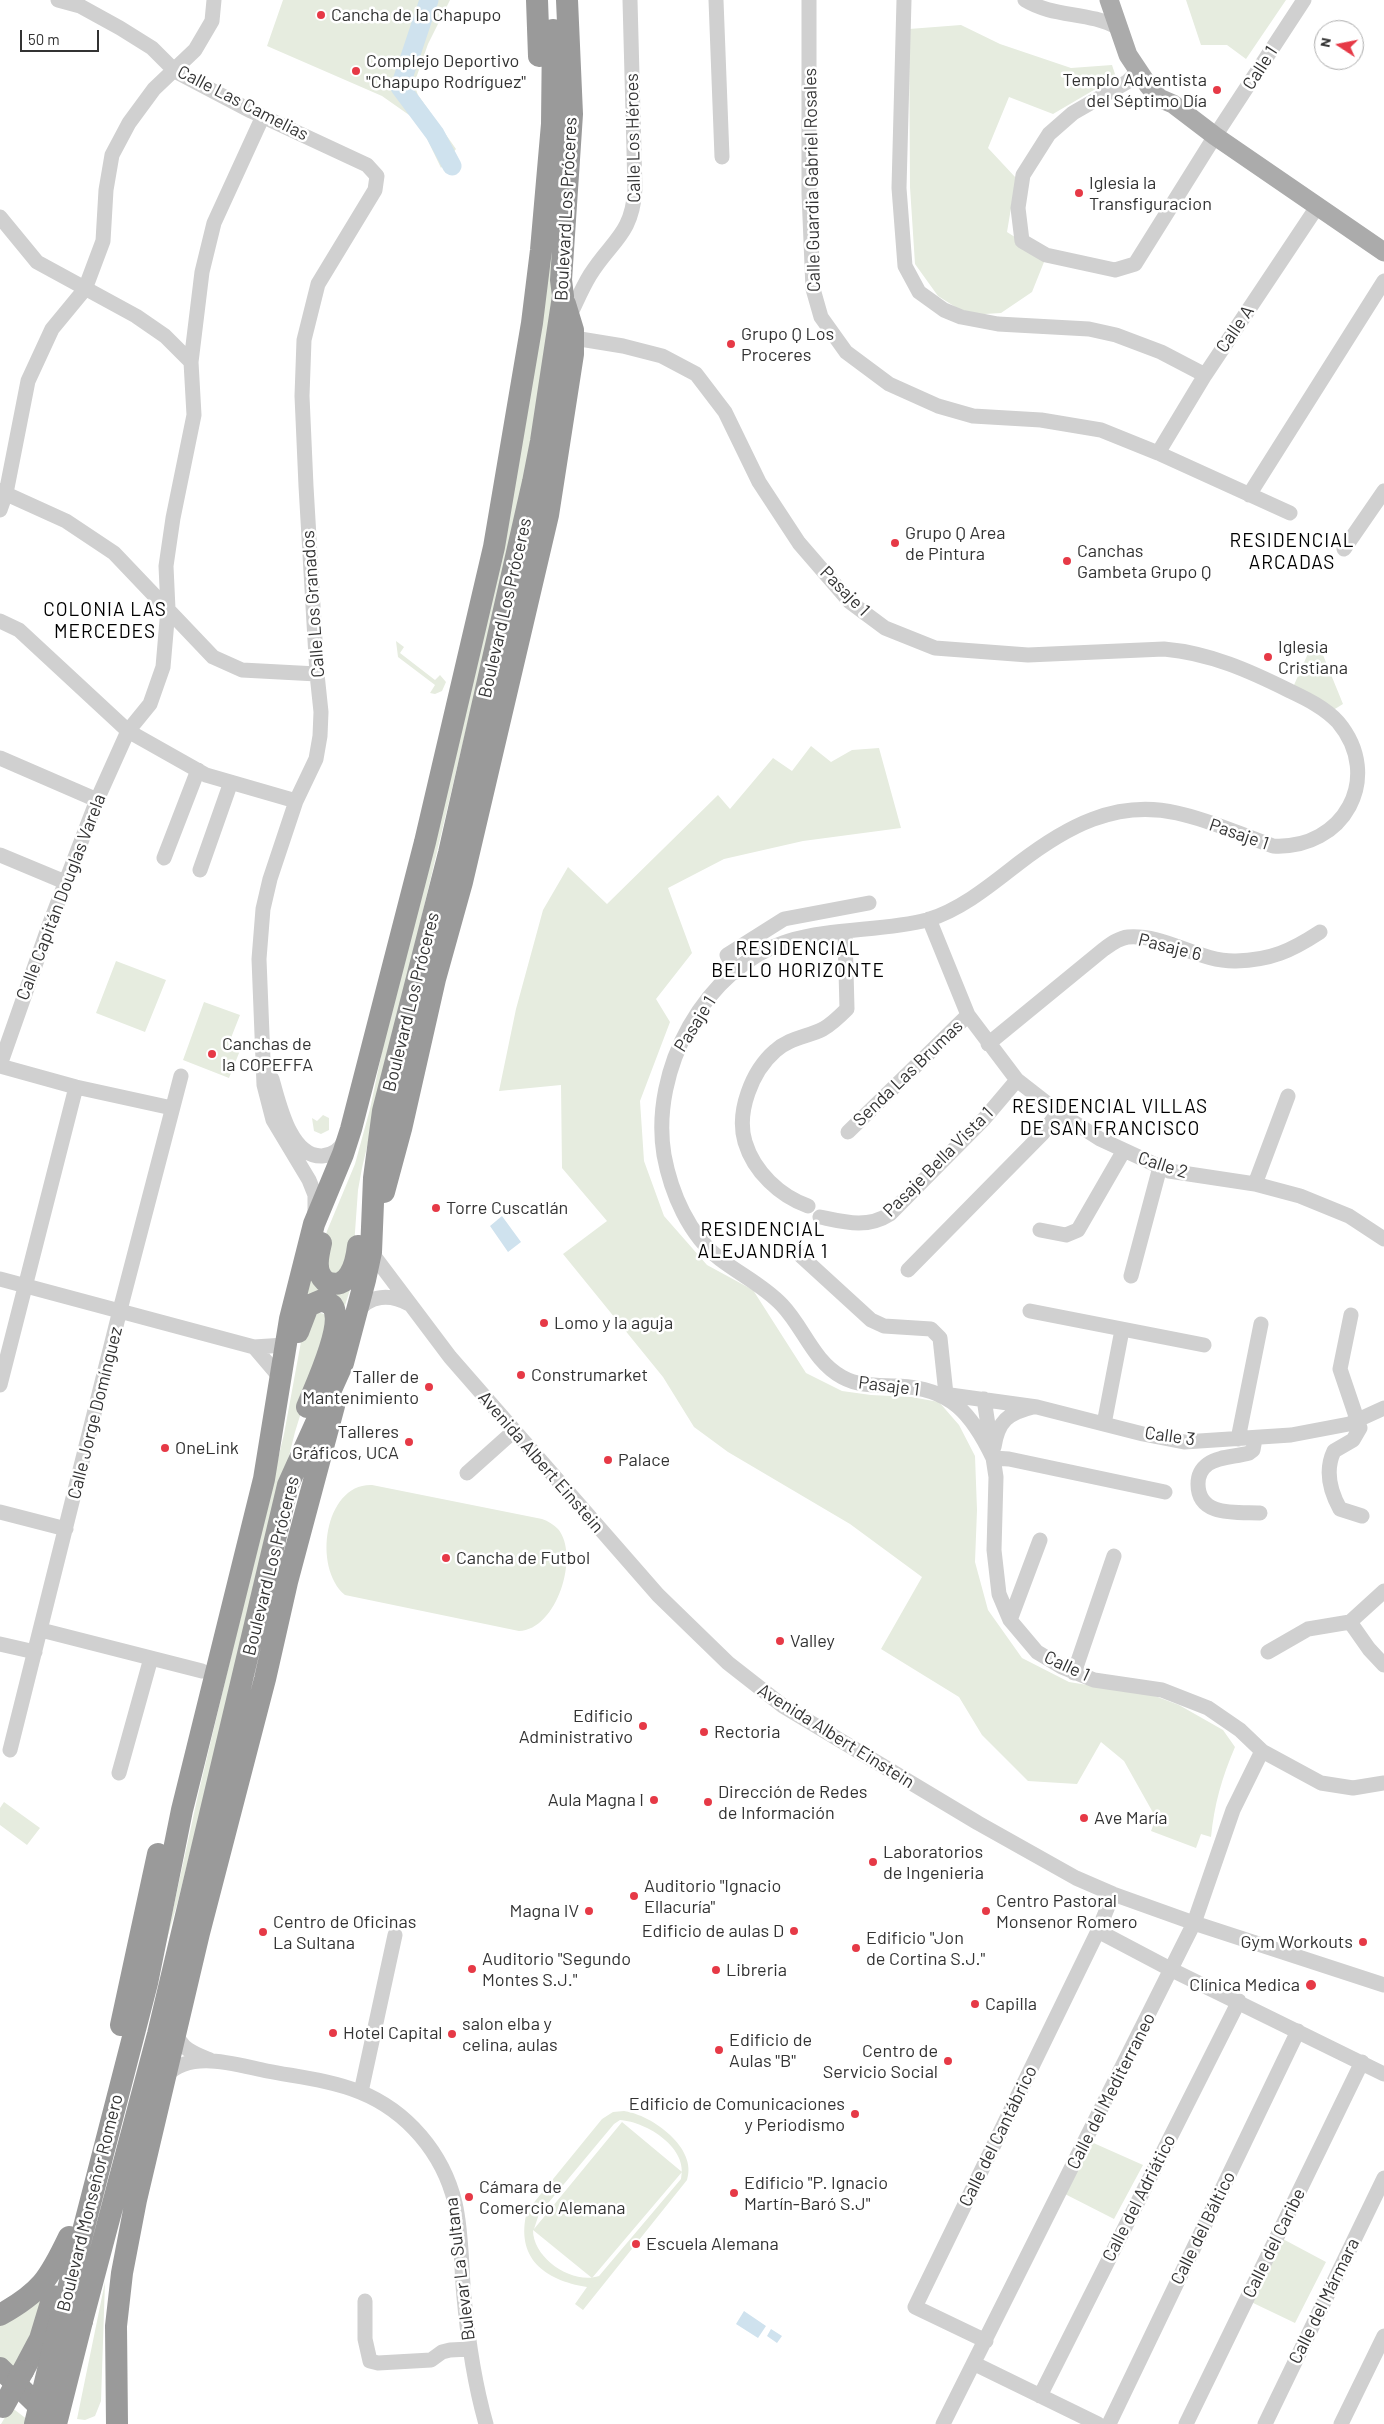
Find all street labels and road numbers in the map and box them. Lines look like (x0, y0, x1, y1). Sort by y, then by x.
street label: Calle 1 (1238, 42, 1282, 94)
street label: Calle Las Camelias (174, 61, 312, 145)
street label: Calle Guardia Gabriel Rosales (799, 68, 825, 292)
street label: Calle Los Héroes (621, 73, 645, 203)
street label: Boulevard Los Próceres (550, 116, 582, 302)
street label: Calle A (1211, 301, 1259, 357)
street label: Boulevard Los Próceres (474, 516, 536, 700)
street label: Calle Los Granados (297, 530, 329, 678)
street label: Pasaje 1 (816, 562, 874, 620)
street label: Calle Capitán Douglas Varela (12, 791, 110, 1003)
street label: Pasaje 1 (1206, 814, 1272, 854)
street label: Boulevard Los Próceres (378, 910, 444, 1094)
street label: Pasaje 6 (1136, 929, 1204, 965)
street label: Pasaje 1 (670, 992, 720, 1056)
street label: Senda Las Brumas (849, 1015, 967, 1131)
street label: Pasaje Bella Vista 1 (878, 1102, 998, 1222)
street label: Calle 2 (1135, 1147, 1191, 1183)
street label: Calle Jorge Domínguez (63, 1324, 127, 1502)
street label: Pasaje 1 (857, 1372, 921, 1400)
street label: Avenida Albert Einstein (474, 1387, 608, 1537)
street label: Calle 3 (1143, 1422, 1197, 1450)
street label: Boulevard Los Próceres (238, 1474, 304, 1658)
street label: Calle 1 (1041, 1646, 1093, 1686)
street label: Avenida Albert Einstein (754, 1679, 918, 1793)
street label: Calle del Mediterraneo (1062, 2009, 1160, 2173)
street label: Calle del Cantábrico (955, 2062, 1041, 2210)
street label: Boulevard Monseñor Romero (53, 2092, 127, 2314)
street label: Calle del Adriático (1098, 2131, 1180, 2265)
street label: Calle del Báltico (1166, 2168, 1240, 2288)
street label: Calle del Caribe (1238, 2185, 1310, 2301)
street label: Bulevar La Sultana (441, 2196, 479, 2342)
street label: Calle del Mármara (1284, 2235, 1364, 2367)

